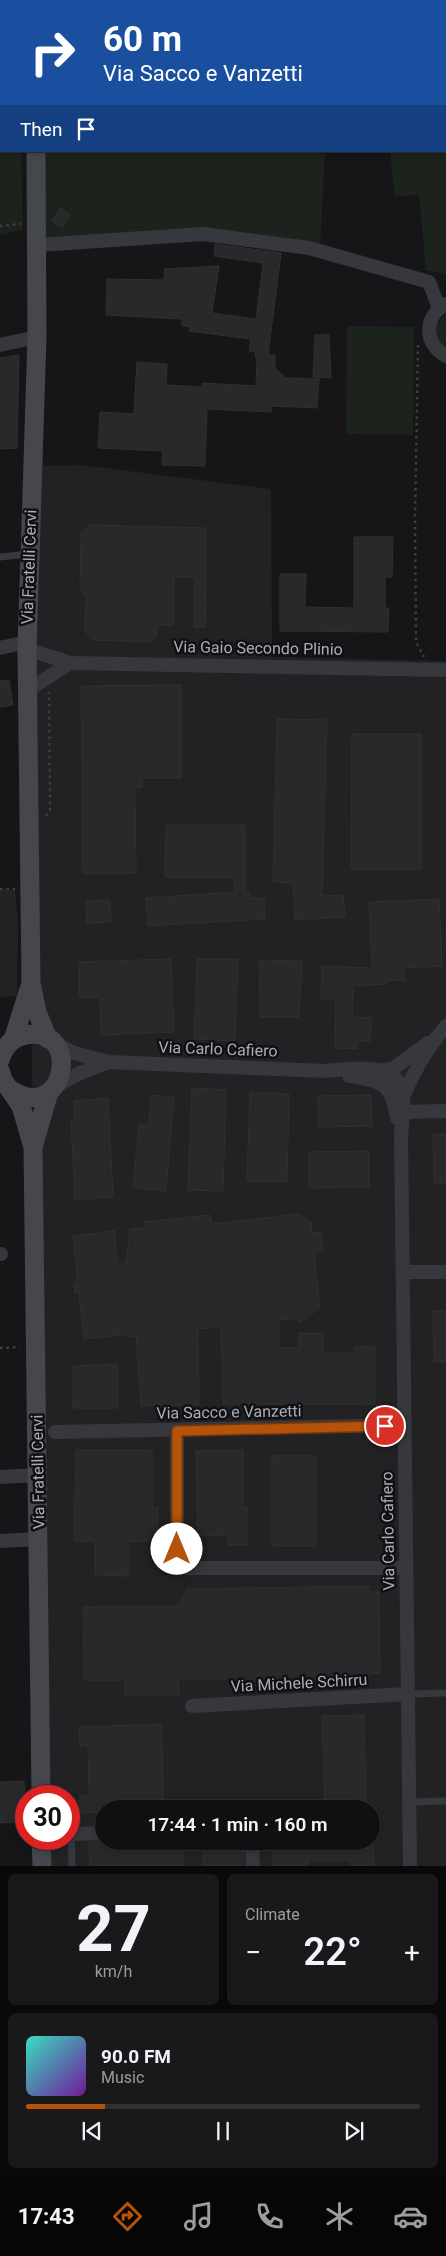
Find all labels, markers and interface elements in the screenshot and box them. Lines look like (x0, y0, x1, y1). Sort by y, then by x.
text: 60 m (103, 19, 182, 60)
icon: right (20, 20, 85, 85)
text: Via Sacco e Vanzetti (103, 61, 303, 86)
icon: arrive (72, 115, 100, 143)
text: Then (20, 118, 62, 141)
street label: Via Fratelli Cervi (18, 509, 40, 625)
street label: Via Gaio Secondo Plinio (173, 637, 343, 659)
street label: Via Carlo Cafiero (158, 1037, 278, 1061)
street label: Via Sacco e Vanzetti (156, 1401, 302, 1423)
pin (364, 1405, 406, 1447)
icon: arrive (371, 1412, 399, 1440)
street label: Via Fratelli Cervi (28, 1415, 48, 1529)
street label: Via Carlo Cafiero (377, 1471, 399, 1591)
position arrow (150, 1522, 202, 1574)
street label: Via Michele Schirru (230, 1670, 368, 1696)
speed limit sign: 30 (15, 1785, 80, 1850)
text: 17:44 · 1 min · 160 m (147, 1813, 328, 1836)
text: 27 (76, 1891, 151, 1967)
text: Climate (245, 1905, 300, 1924)
text: 22° (304, 1930, 362, 1974)
text: − (245, 1936, 261, 1969)
text: + (404, 1936, 420, 1969)
text: km/h (95, 1962, 132, 1981)
text: 90.0 FM (101, 2045, 171, 2068)
text: Music (101, 2068, 144, 2087)
icon: previous (78, 2117, 106, 2145)
icon: pause (209, 2117, 237, 2145)
icon: next (340, 2117, 368, 2145)
icon: directions (110, 2199, 145, 2234)
icon: music (181, 2199, 216, 2234)
icon: phone (252, 2199, 287, 2234)
icon: climate (322, 2199, 357, 2234)
icon: car (393, 2199, 428, 2234)
text: 17:43 (18, 2204, 75, 2229)

